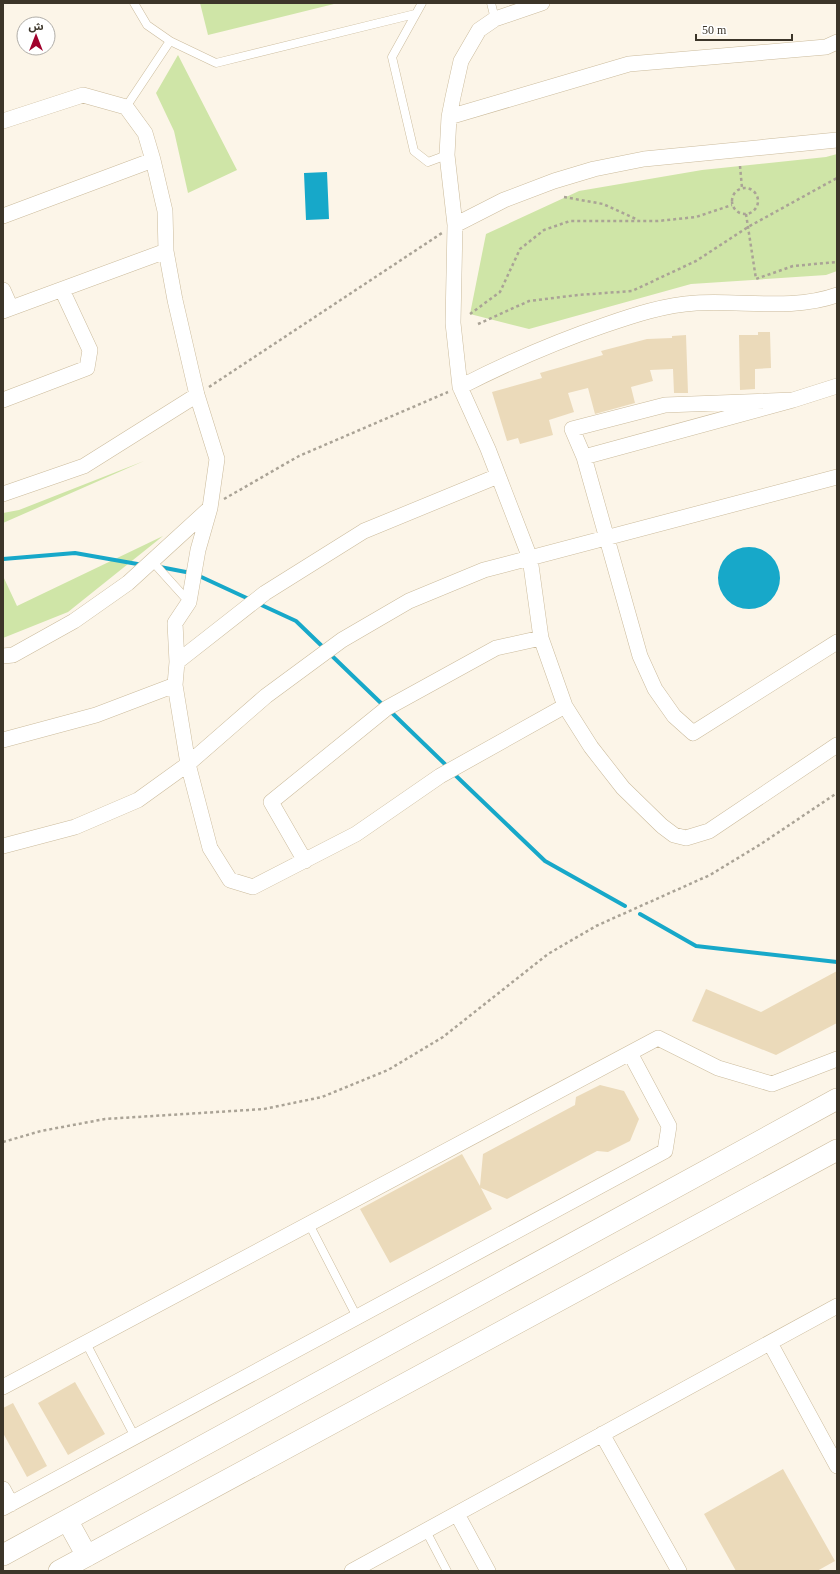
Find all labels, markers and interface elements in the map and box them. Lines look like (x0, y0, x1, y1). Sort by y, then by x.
north arrow (16, 16, 56, 56)
scale bar (696, 16, 792, 42)
text: ش (28, 20, 44, 33)
text: 50 m (702, 23, 727, 37)

